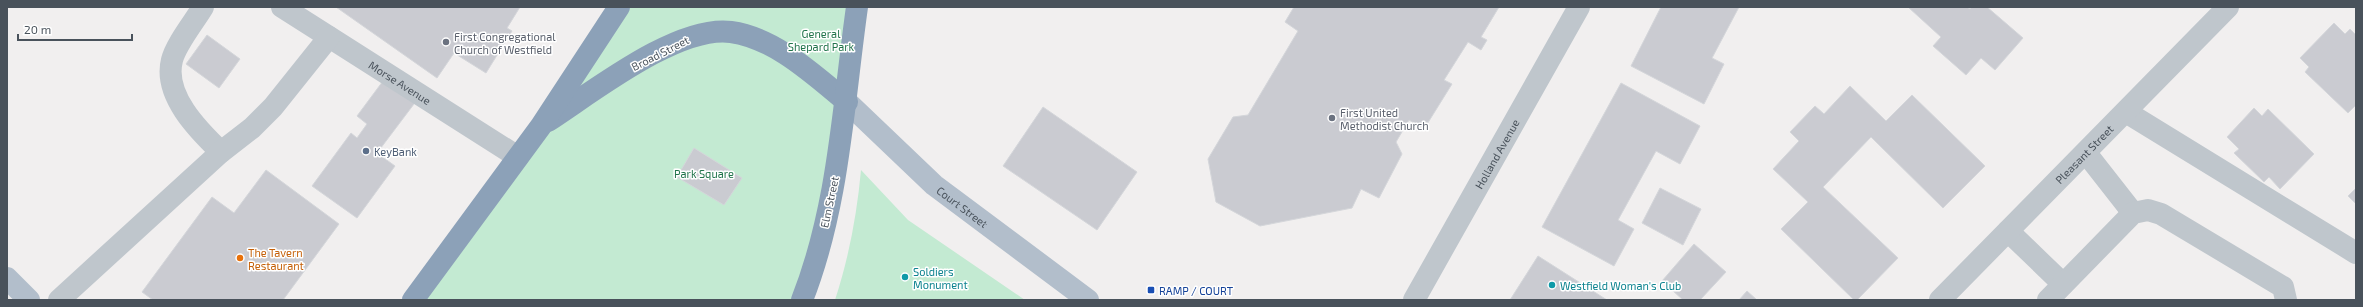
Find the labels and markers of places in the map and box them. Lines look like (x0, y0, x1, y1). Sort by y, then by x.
place label: First Congregational Church of Westfield (454, 30, 556, 56)
marker: First Congregational Church of Westfield (441, 37, 451, 47)
place label: First United Methodist Church (1340, 106, 1429, 132)
marker: First United Methodist Church (1327, 113, 1337, 123)
place label: KeyBank (374, 145, 417, 158)
marker: KeyBank (361, 146, 371, 156)
place label: The Tavern Restaurant (248, 246, 304, 272)
marker: The Tavern Restaurant (235, 253, 245, 263)
place label: Soldiers Monument (913, 265, 968, 291)
marker: Soldiers Monument (900, 272, 910, 282)
place label: Westfield Woman's Club (1560, 279, 1681, 292)
marker: Westfield Woman's Club (1547, 280, 1557, 290)
place label: RAMP / COURT (1159, 284, 1234, 297)
marker: RAMP / COURT (1146, 285, 1156, 295)

